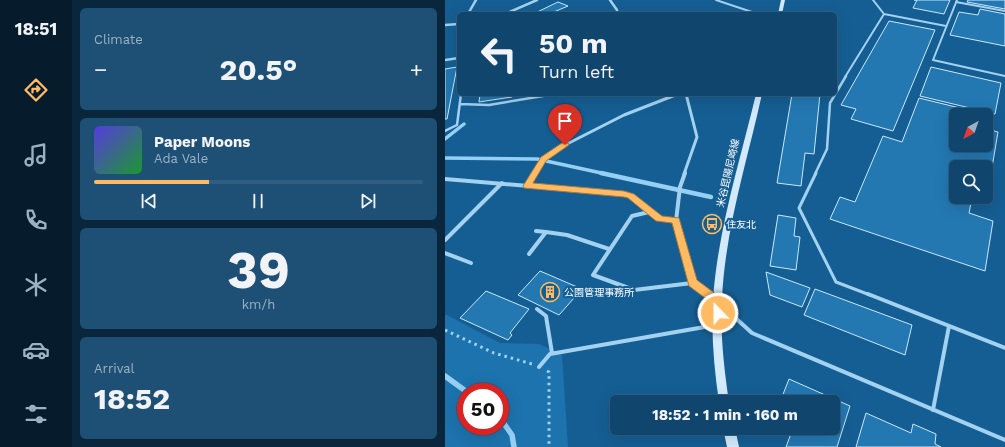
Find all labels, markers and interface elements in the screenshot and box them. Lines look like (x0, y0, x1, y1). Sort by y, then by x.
text: 18:51 (15, 18, 57, 39)
text: 50 m (539, 27, 608, 60)
icon: left (473, 28, 525, 80)
text: Climate (94, 32, 143, 47)
text: 20.5° (220, 52, 297, 87)
text: − (94, 57, 107, 82)
text: + (410, 57, 423, 82)
text: Turn left (539, 61, 614, 82)
icon: directions (22, 76, 50, 104)
pin (548, 104, 582, 145)
north arrow (949, 108, 993, 152)
map controls (949, 108, 993, 204)
icon: arrive (554, 110, 576, 132)
text: Paper Moons (154, 133, 250, 151)
street label: 米谷昆陽尼崎線 (715, 138, 741, 208)
icon: music (22, 141, 50, 169)
text: Ada Vale (154, 151, 208, 166)
button: search (949, 160, 993, 204)
icon: previous (138, 190, 160, 212)
icon: pause (247, 190, 269, 212)
icon: next (357, 190, 379, 212)
icon: phone (22, 206, 50, 234)
bus stop icon: 住友北 (701, 213, 723, 235)
place label: 住友北 (726, 219, 756, 230)
text: 39 (227, 240, 290, 301)
icon: climate (22, 271, 50, 299)
building icon: 公園管理事務所 (539, 281, 561, 303)
place label: 公園管理事務所 (564, 287, 634, 298)
position arrow (697, 292, 739, 334)
text: km/h (242, 297, 275, 312)
icon: car (22, 336, 50, 364)
text: Arrival (94, 361, 135, 376)
text: 18:52 (94, 381, 170, 416)
speed limit sign: 50 (457, 383, 509, 435)
icon: filters (22, 400, 50, 428)
text: 18:52 · 1 min · 160 m (652, 406, 798, 424)

